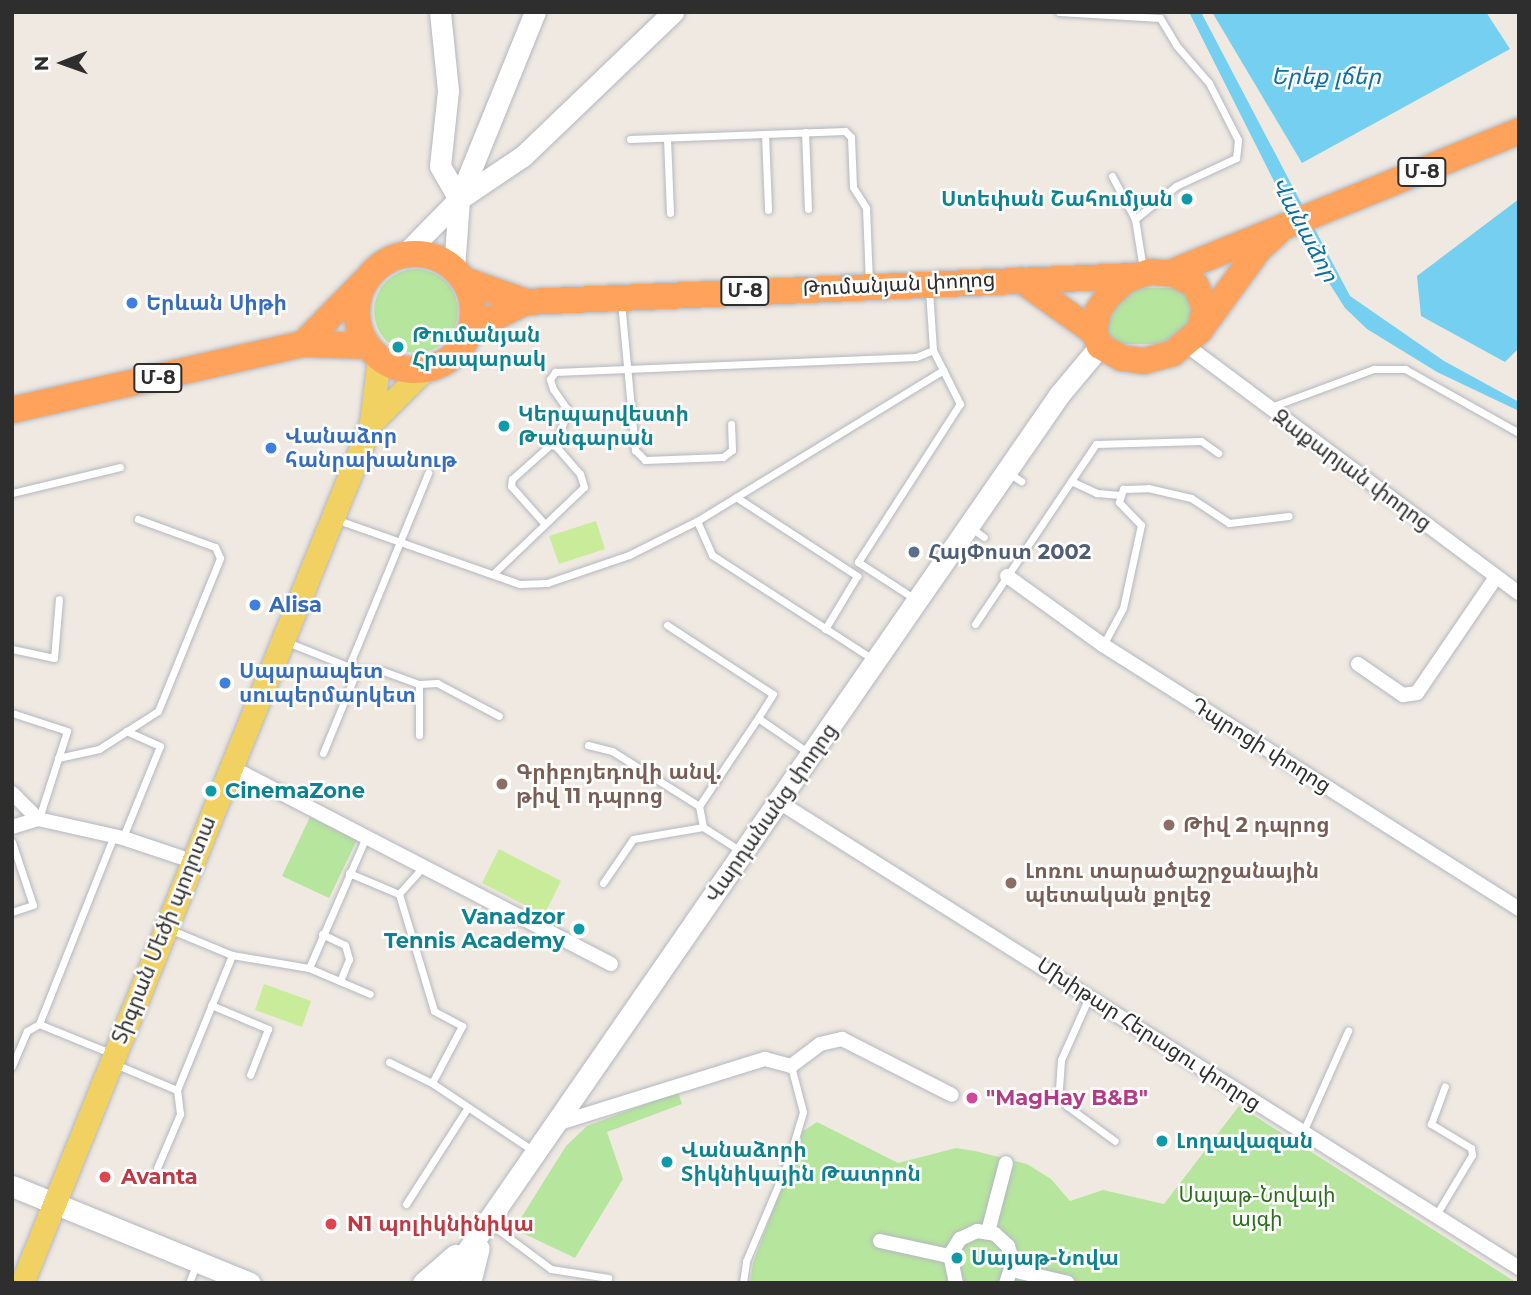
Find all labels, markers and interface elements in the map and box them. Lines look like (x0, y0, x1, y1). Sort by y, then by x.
north arrow (28, 28, 98, 98)
text: N (30, 56, 53, 71)
water label: Երեք լճեր (1271, 62, 1381, 90)
road number: Մ-8 (1396, 156, 1448, 188)
water label: Վանաձոր (1266, 172, 1344, 286)
place label: Ստեփան Շահումյան (941, 186, 1173, 212)
marker: Ստեփան Շահումյան (1179, 191, 1195, 207)
street label: Թումանյան փողոց (802, 266, 996, 302)
road number: Մ-8 (719, 276, 771, 306)
place label: Երևան Սիթի (146, 290, 287, 316)
marker: Երևան Սիթի (124, 295, 140, 311)
place label: Թումանյան Հրապարակ (412, 322, 546, 372)
marker: Թումանյան Հրապարակ (390, 339, 406, 355)
road number: Մ-8 (132, 362, 184, 394)
place label: Կերպարվեստի Թանգարան (518, 401, 689, 451)
street label: Զաքարյան փողոց (1268, 404, 1436, 536)
marker: Կերպարվեստի Թանգարան (496, 418, 512, 434)
place label: Վանաձոր հանրախանութ (285, 423, 457, 473)
marker: Վանաձոր հանրախանութ (263, 440, 279, 456)
place label: ՀայՓոստ 2002 (928, 539, 1091, 565)
marker: ՀայՓոստ 2002 (906, 544, 922, 560)
place label: Alisa (269, 592, 322, 618)
marker: Alisa (247, 597, 263, 613)
place label: Սպարապետ սուպերմարկետ (239, 658, 416, 708)
marker: Սպարապետ սուպերմարկետ (217, 675, 233, 691)
street label: Դպրոցի փողոց (1186, 692, 1336, 798)
street label: Վարդանանց փողոց (700, 719, 842, 907)
place label: Գրիբոյեդովի անվ. թիվ 11 դպրոց (516, 759, 721, 809)
marker: Գրիբոյեդովի անվ. թիվ 11 դպրոց (494, 776, 510, 792)
place label: CinemaZone (225, 778, 365, 804)
marker: CinemaZone (203, 783, 219, 799)
place label: Թիվ 2 դպրոց (1183, 812, 1330, 838)
street label: Տիգրան Մեծի պողոտա (107, 813, 221, 1047)
marker: Թիվ 2 դպրոց (1161, 817, 1177, 833)
place label: Լոռու տարածաշրջանային պետական քոլեջ (1025, 858, 1319, 908)
marker: Լոռու տարածաշրջանային պետական քոլեջ (1003, 875, 1019, 891)
place label: Vanadzor Tennis Academy (384, 904, 565, 954)
marker: Vanadzor Tennis Academy (571, 921, 587, 937)
street label: Մխիթար Հերացու փողոց (1032, 952, 1266, 1116)
place label: "MagHay B&B" (986, 1085, 1148, 1111)
marker: "MagHay B&B" (964, 1090, 980, 1106)
place label: Լողավազան (1176, 1128, 1313, 1154)
marker: Լողավազան (1154, 1133, 1170, 1149)
place label: Վանաձորի Տիկնիկային Թատրոն (681, 1137, 921, 1187)
marker: Վանաձորի Տիկնիկային Թատրոն (659, 1154, 675, 1170)
place label: Avanta (121, 1164, 198, 1190)
marker: Avanta (95, 1167, 115, 1187)
park label: Սայաթ-Նովայի այգի (1178, 1182, 1336, 1232)
place label: N1 պոլիկնինիկա (347, 1211, 534, 1237)
marker: N1 պոլիկնինիկա (321, 1214, 341, 1234)
place label: Սայաթ-Նովա (971, 1245, 1119, 1271)
marker: Սայաթ-Նովա (949, 1250, 965, 1266)

